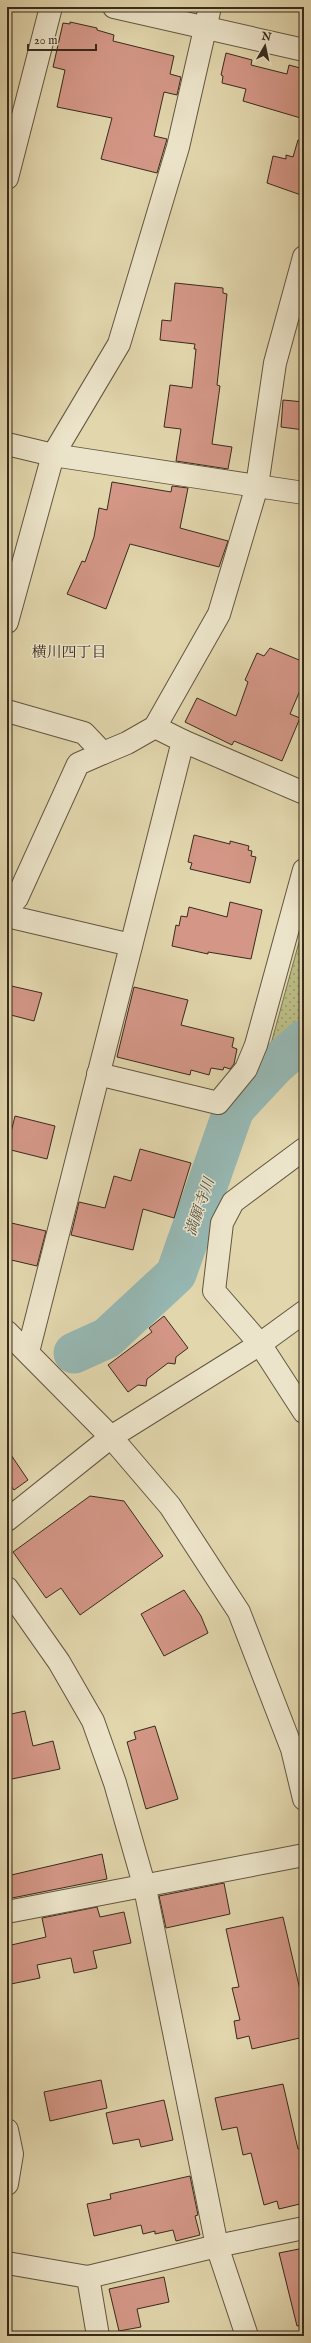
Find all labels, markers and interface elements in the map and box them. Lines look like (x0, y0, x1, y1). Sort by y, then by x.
scale bar (28, 26, 96, 52)
north arrow (245, 26, 285, 66)
text: N (260, 29, 273, 45)
text: 20 m (34, 33, 57, 48)
district label: 横川四丁目 (31, 643, 107, 662)
water label: 満願寺川 (181, 1174, 219, 1238)

